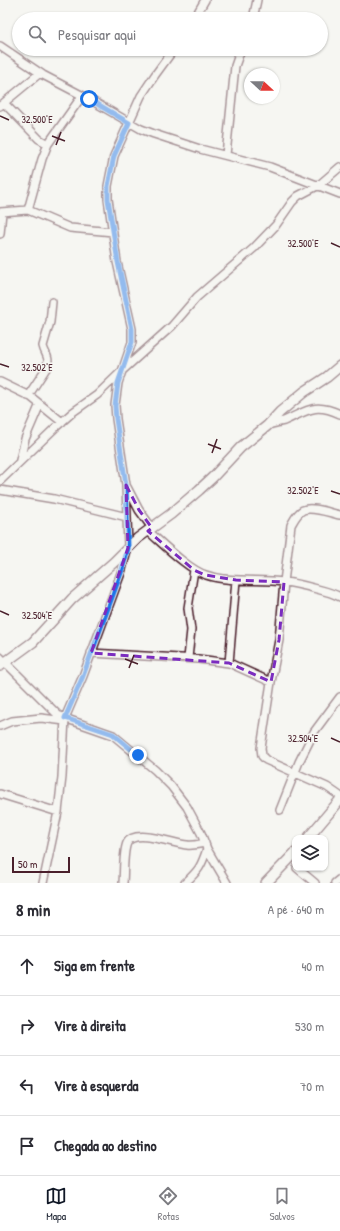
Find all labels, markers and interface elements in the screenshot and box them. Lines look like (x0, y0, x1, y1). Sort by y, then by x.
search box (12, 12, 328, 56)
icon: search (26, 23, 48, 45)
text: Pesquisar aqui (58, 24, 136, 45)
north arrow (244, 68, 280, 104)
route start (80, 90, 98, 108)
text: 32.500°E (21, 113, 53, 126)
text: 32.500°E (287, 237, 319, 250)
text: 32.502°E (21, 361, 53, 374)
text: 32.502°E (287, 484, 319, 497)
text: 32.504°E (22, 609, 53, 622)
text: 32.504°E (288, 732, 319, 745)
route end (129, 746, 147, 764)
map controls (292, 835, 328, 871)
button: layers (292, 835, 328, 871)
scale bar (12, 855, 70, 874)
text: 50 m (18, 857, 38, 871)
text: 8 min (16, 898, 50, 921)
text: A pé · 640 m (268, 900, 324, 918)
icon: ahead (16, 955, 38, 977)
text: Siga em frente (54, 955, 135, 976)
text: 40 m (301, 957, 324, 975)
icon: right (16, 1015, 38, 1037)
text: Vire à direita (54, 1015, 126, 1036)
text: 530 m (295, 1017, 324, 1035)
icon: left (16, 1075, 38, 1097)
text: Vire à esquerda (54, 1075, 138, 1096)
text: 70 m (300, 1077, 324, 1095)
icon: arrive (16, 1135, 38, 1157)
text: Chegada ao destino (54, 1135, 157, 1156)
tab: Mapa (45, 1185, 67, 1223)
tab: Rotas (157, 1185, 179, 1223)
tab: Salvos (270, 1185, 295, 1223)

